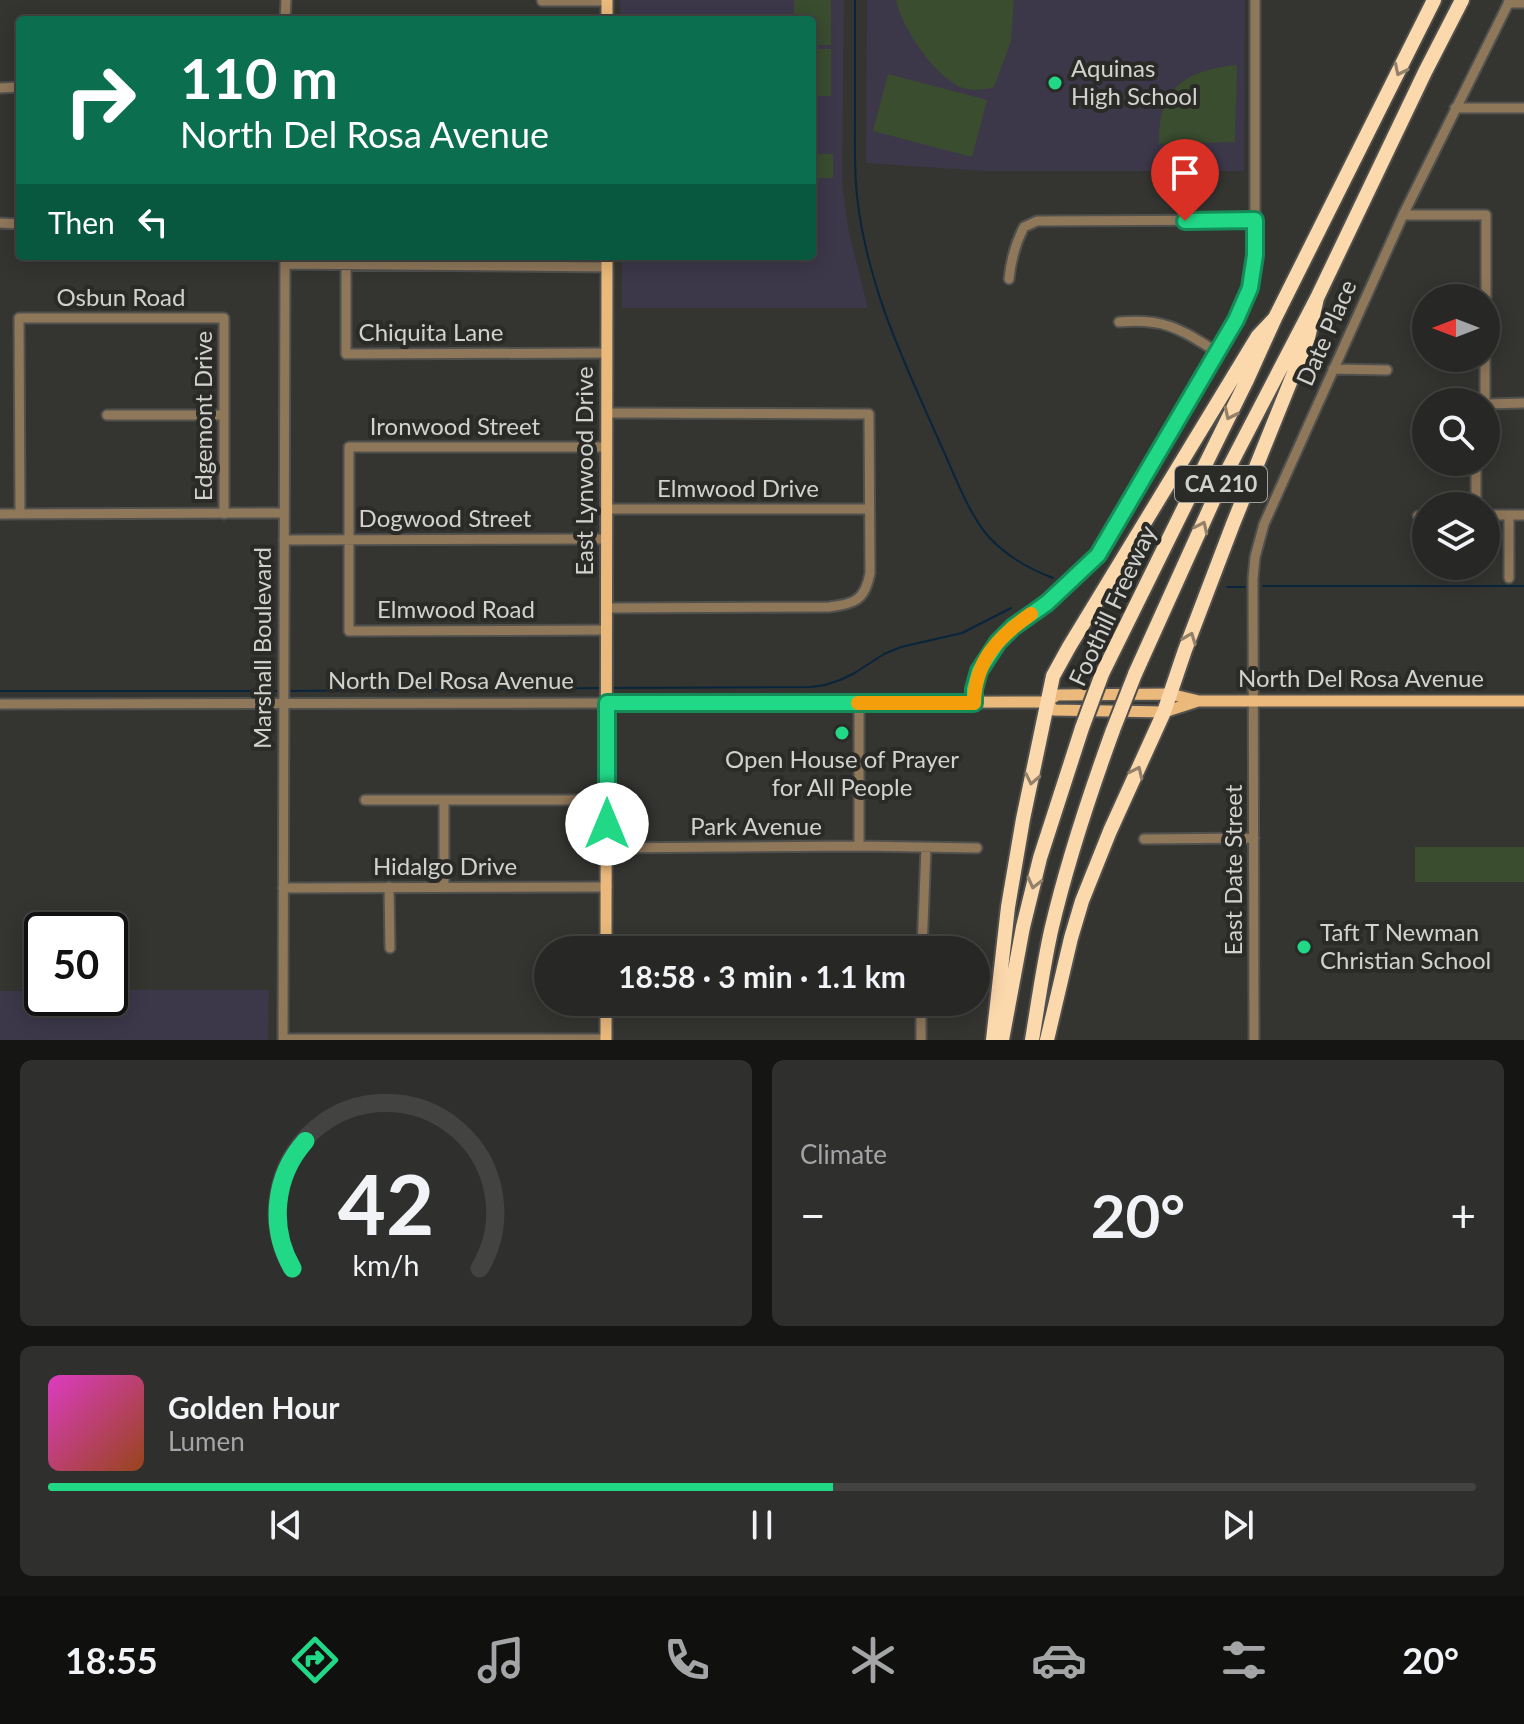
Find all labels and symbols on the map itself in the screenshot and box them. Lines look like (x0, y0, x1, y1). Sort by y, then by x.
place label: Aquinas High School (1071, 53, 1198, 110)
one-way arrow (1395, 62, 1410, 77)
marker: Aquinas High School (1046, 74, 1064, 92)
pin (1151, 139, 1219, 221)
street label: Date Place (1289, 275, 1362, 390)
street label: Osbun Road (56, 282, 186, 311)
north arrow (1412, 284, 1500, 372)
street label: Chiquita Lane (359, 317, 503, 346)
street label: Edgemont Drive (188, 331, 217, 501)
street label: East Lynwood Drive (569, 366, 598, 576)
one-way arrow (1224, 405, 1240, 420)
street label: Ironwood Street (370, 411, 541, 440)
road number: CA 210 (1175, 466, 1267, 502)
street label: Elmwood Drive (657, 473, 819, 502)
street label: Dogwood Street (359, 503, 532, 532)
street label: Foothill Freeway (1062, 520, 1162, 690)
one-way arrow (1192, 520, 1208, 535)
street label: Marshall Boulevard (247, 547, 276, 749)
street label: Elmwood Road (377, 594, 535, 623)
one-way arrow (1180, 632, 1197, 646)
street label: North Del Rosa Avenue (1238, 663, 1484, 692)
street label: North Del Rosa Avenue (328, 665, 574, 694)
marker: Open House of Prayer for All People (833, 724, 851, 742)
place label: Open House of Prayer for All People (725, 744, 959, 801)
one-way arrow (1127, 765, 1143, 780)
one-way arrow (1024, 771, 1041, 785)
position arrow (565, 782, 649, 866)
street label: East Date Street (1218, 784, 1247, 956)
street label: Park Avenue (690, 811, 822, 840)
street label: Hidalgo Drive (373, 851, 517, 880)
one-way arrow (1026, 876, 1043, 890)
speed limit sign: 50 (24, 912, 128, 1016)
place label: Taft T Newman Christian School (1320, 917, 1491, 974)
marker: Taft T Newman Christian School (1295, 938, 1313, 956)

